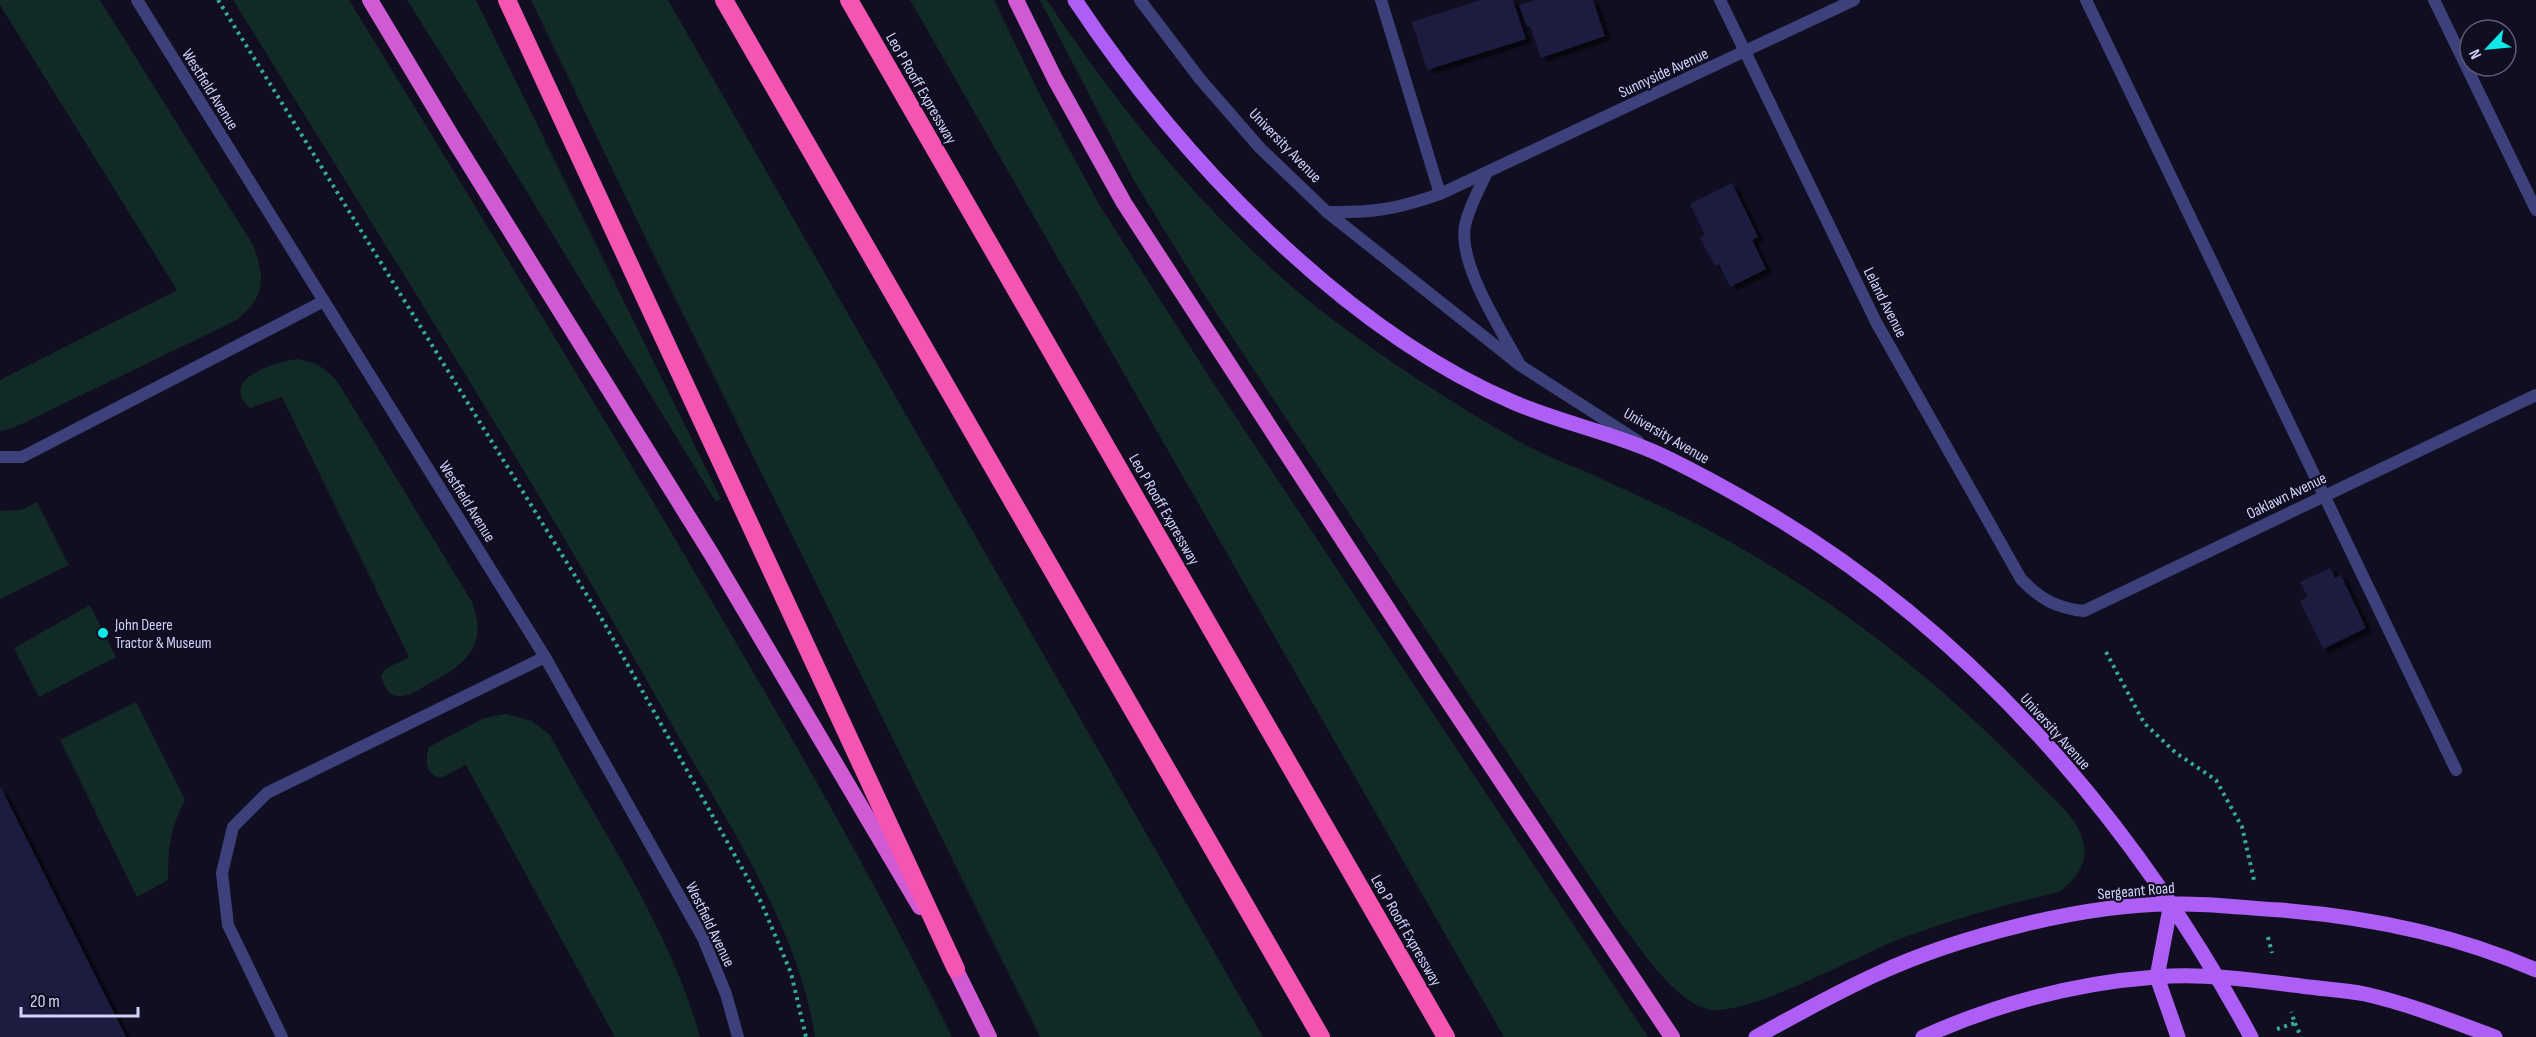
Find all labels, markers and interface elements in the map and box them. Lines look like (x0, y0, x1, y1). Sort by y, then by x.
north arrow (2458, 18, 2518, 78)
street label: Leo P Rooff Expressway (881, 30, 960, 148)
street label: Sunnyside Avenue (1616, 44, 1712, 102)
street label: Westfield Avenue (177, 46, 242, 134)
text: N (2465, 46, 2486, 62)
street label: University Avenue (1245, 105, 1325, 187)
street label: Leland Avenue (1859, 264, 1910, 341)
street label: University Avenue (1620, 404, 1713, 469)
street label: Leo P Rooff Expressway (1124, 451, 1203, 569)
street label: Westfield Avenue (434, 458, 499, 546)
street label: Oaklawn Avenue (2244, 469, 2330, 524)
place label: John Deere Tractor & Museum (114, 616, 212, 653)
marker: John Deere Tractor & Museum (96, 626, 110, 640)
street label: University Avenue (2016, 690, 2094, 774)
street label: Leo P Rooff Expressway (1366, 872, 1445, 990)
street label: Westfield Avenue (681, 879, 738, 970)
street label: Sergeant Road (2097, 879, 2176, 904)
scale bar (21, 980, 138, 1018)
text: 20 m (30, 991, 60, 1012)

